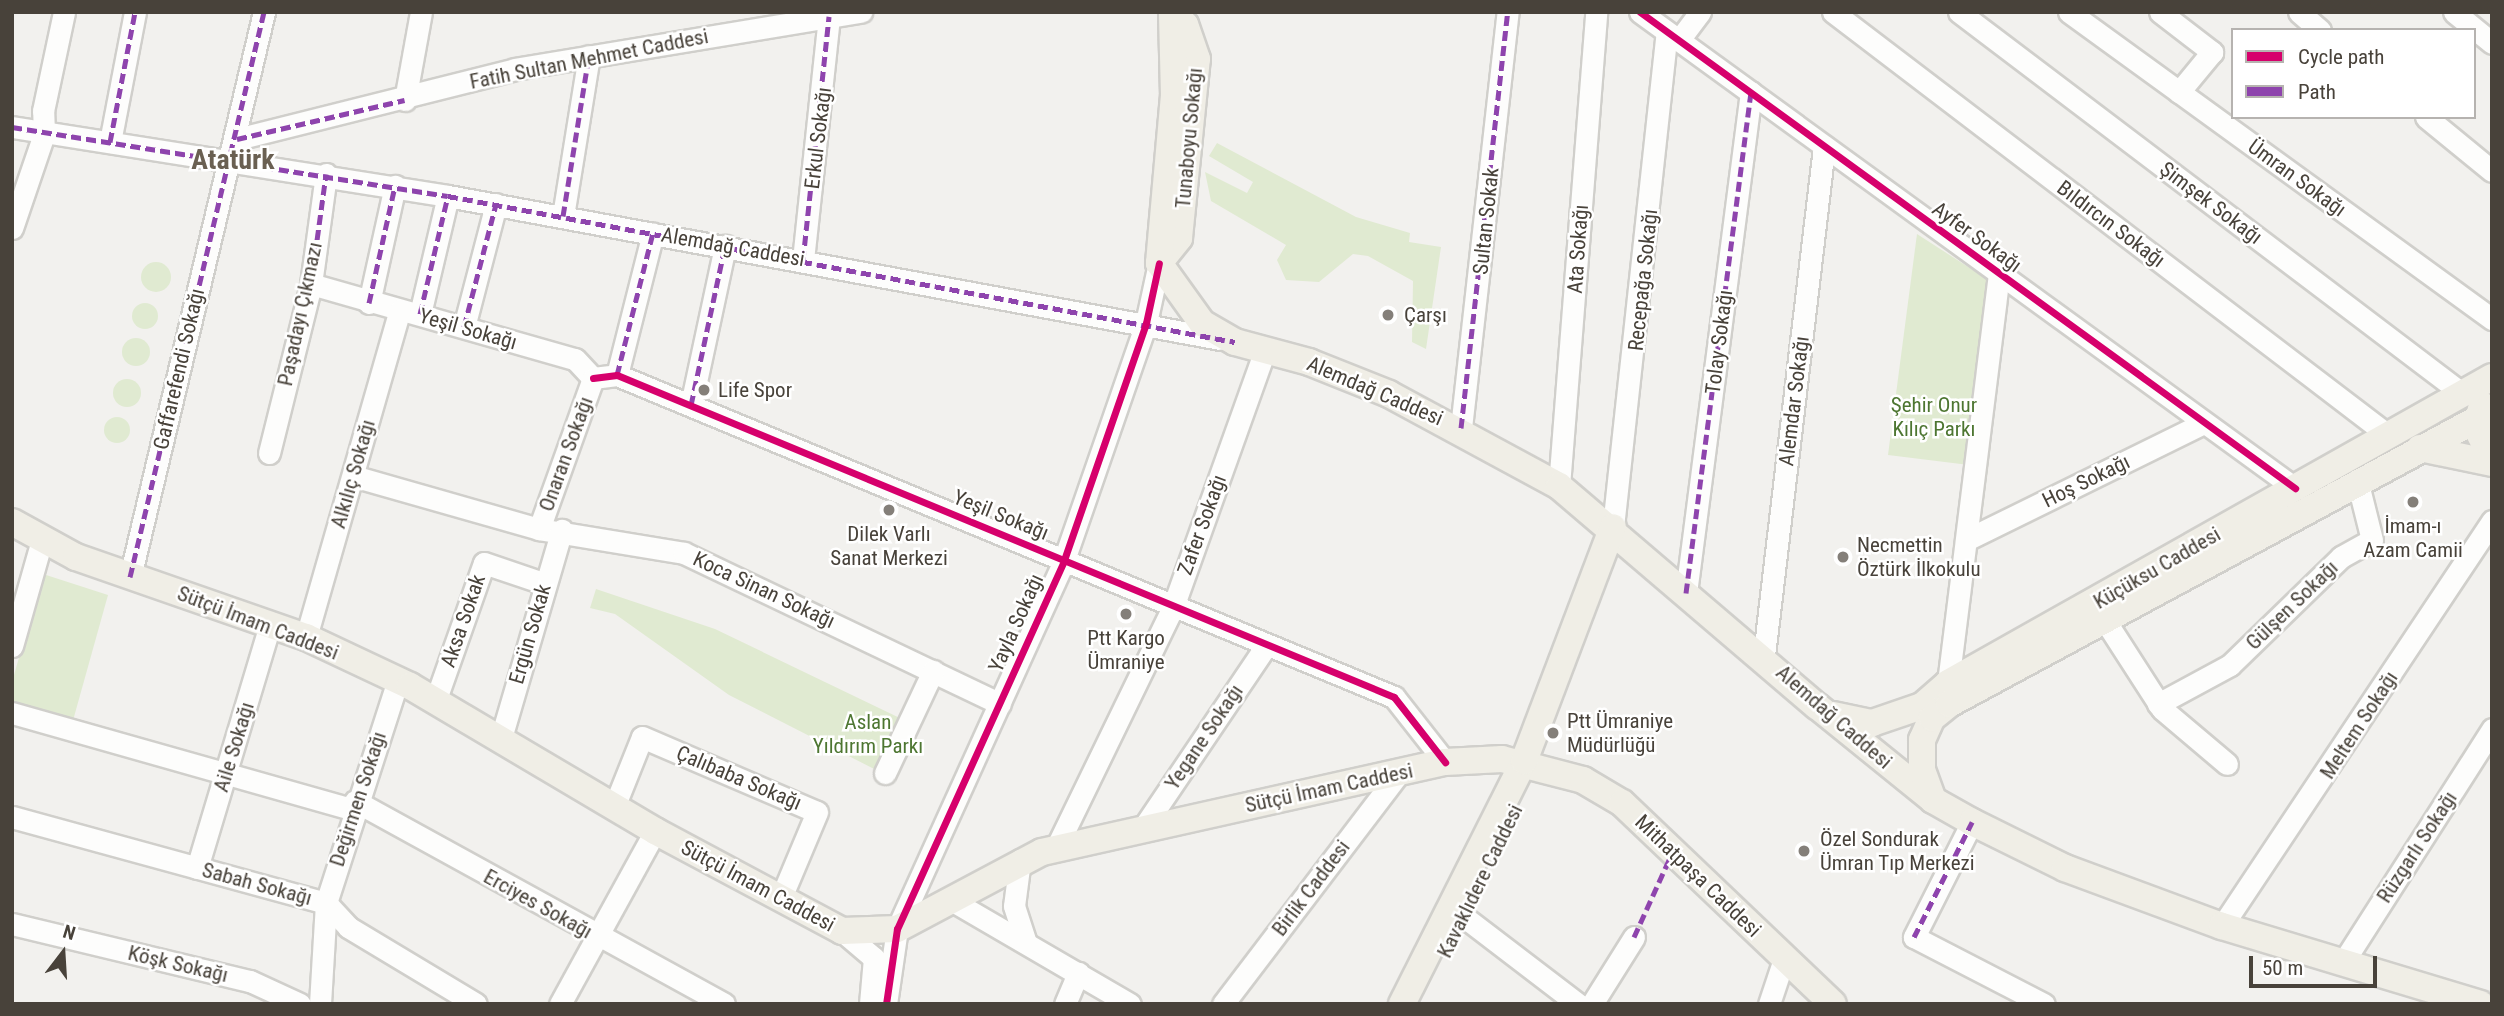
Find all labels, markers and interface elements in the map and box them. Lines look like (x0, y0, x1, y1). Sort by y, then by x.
street label: Fatih Sultan Mehmet Caddesi (468, 23, 710, 95)
legend (2231, 28, 2476, 119)
text: Cycle path (2298, 45, 2384, 69)
street label: Tunaboyu Sokağı (1170, 67, 1208, 209)
text: Path (2298, 80, 2336, 104)
street label: Erkul Sokağı (799, 86, 837, 190)
street label: Ümran Sokağı (2243, 134, 2351, 222)
district label: Atatürk (191, 143, 275, 177)
street label: Şimşek Sokağı (2155, 156, 2267, 250)
street label: Sultan Sokak (1468, 166, 1504, 276)
street label: Bıldırcın Sokağı (2052, 175, 2170, 273)
street label: Ayfer Sokağı (1927, 196, 2027, 278)
street label: Ata Sokağı (1562, 204, 1594, 294)
street label: Recepağa Sokağı (1623, 208, 1663, 352)
street label: Alemdağ Caddesi (659, 222, 807, 272)
street label: Paşadayı Çıkmazı (272, 240, 328, 388)
street label: Gaffarefendi Sokağı (148, 286, 210, 452)
street label: Tolay Sokağı (1700, 288, 1738, 396)
place label: Çarşı (1404, 302, 1447, 328)
street label: Yeşil Sokağı (416, 303, 520, 355)
marker: Çarşı (1378, 305, 1398, 325)
street label: Alemdar Sokağı (1774, 335, 1814, 467)
street label: Alemdağ Caddesi (1303, 351, 1447, 431)
place label: Life Spor (718, 377, 792, 403)
marker: Life Spor (696, 382, 712, 398)
park label: Şehir Onur Kılıç Parkı (1891, 392, 1977, 442)
street label: Onaran Sokağı (534, 393, 598, 515)
street label: Alkılıç Sokağı (325, 417, 381, 531)
street label: Hoş Sokağı (2038, 449, 2134, 513)
street label: Zafer Sokağı (1172, 471, 1232, 579)
street label: Yeşil Sokağı (950, 484, 1052, 546)
marker: İmam-ı Azam Camii (2405, 494, 2421, 510)
marker: Dilek Varlı Sanat Merkezi (881, 502, 897, 518)
place label: İmam-ı Azam Camii (2363, 513, 2463, 563)
place label: Dilek Varlı Sanat Merkezi (830, 521, 948, 571)
street label: Küçüksu Caddesi (2089, 522, 2225, 614)
place label: Necmettin Öztürk İlkokulu (1857, 532, 1981, 582)
street label: Koca Sinan Sokağı (689, 546, 839, 634)
marker: Necmettin Öztürk İlkokulu (1835, 549, 1851, 565)
street label: Gülşen Sokağı (2241, 555, 2343, 655)
street label: Yayla Sokağı (983, 570, 1049, 676)
street label: Aksa Sokak (435, 571, 491, 671)
street label: Sütçü İmam Caddesi (174, 581, 342, 665)
street label: Ergün Sokak (504, 581, 556, 687)
marker: Ptt Kargo Ümraniye (1118, 606, 1134, 622)
place label: Ptt Kargo Ümraniye (1087, 625, 1165, 675)
street label: Alemdağ Caddesi (1771, 660, 1897, 774)
street label: Meltem Sokağı (2315, 666, 2403, 784)
street label: Yegane Sokağı (1160, 680, 1248, 794)
street label: Aile Sokağı (208, 699, 260, 795)
place label: Ptt Ümraniye Müdürlüğü (1567, 708, 1673, 758)
park label: Aslan Yıldırım Parkı (813, 709, 923, 759)
marker: Ptt Ümraniye Müdürlüğü (1545, 725, 1561, 741)
street label: Değirmen Sokağı (324, 728, 392, 870)
street label: Çalıbaba Sokağı (673, 740, 805, 816)
street label: Sütçü İmam Caddesi (1243, 758, 1415, 818)
street label: Rüzgarlı Sokağı (2372, 786, 2462, 908)
street label: Kavaklıdere Caddesi (1432, 800, 1528, 962)
street label: Mithatpaşa Caddesi (1630, 810, 1766, 942)
place label: Özel Sondurak Ümran Tıp Merkezi (1820, 826, 1975, 876)
street label: Sütçü İmam Caddesi (677, 835, 839, 937)
street label: Birlik Caddesi (1267, 835, 1355, 941)
marker: Özel Sondurak Ümran Tıp Merkezi (1794, 841, 1814, 861)
street label: Sabah Sokağı (199, 857, 315, 911)
street label: Erciyes Sokağı (479, 864, 597, 944)
north arrow (28, 918, 98, 988)
text: N (60, 920, 78, 945)
street label: Köşk Sokağı (126, 940, 230, 988)
scale bar (2252, 942, 2380, 986)
text: 50 m (2262, 956, 2303, 980)

